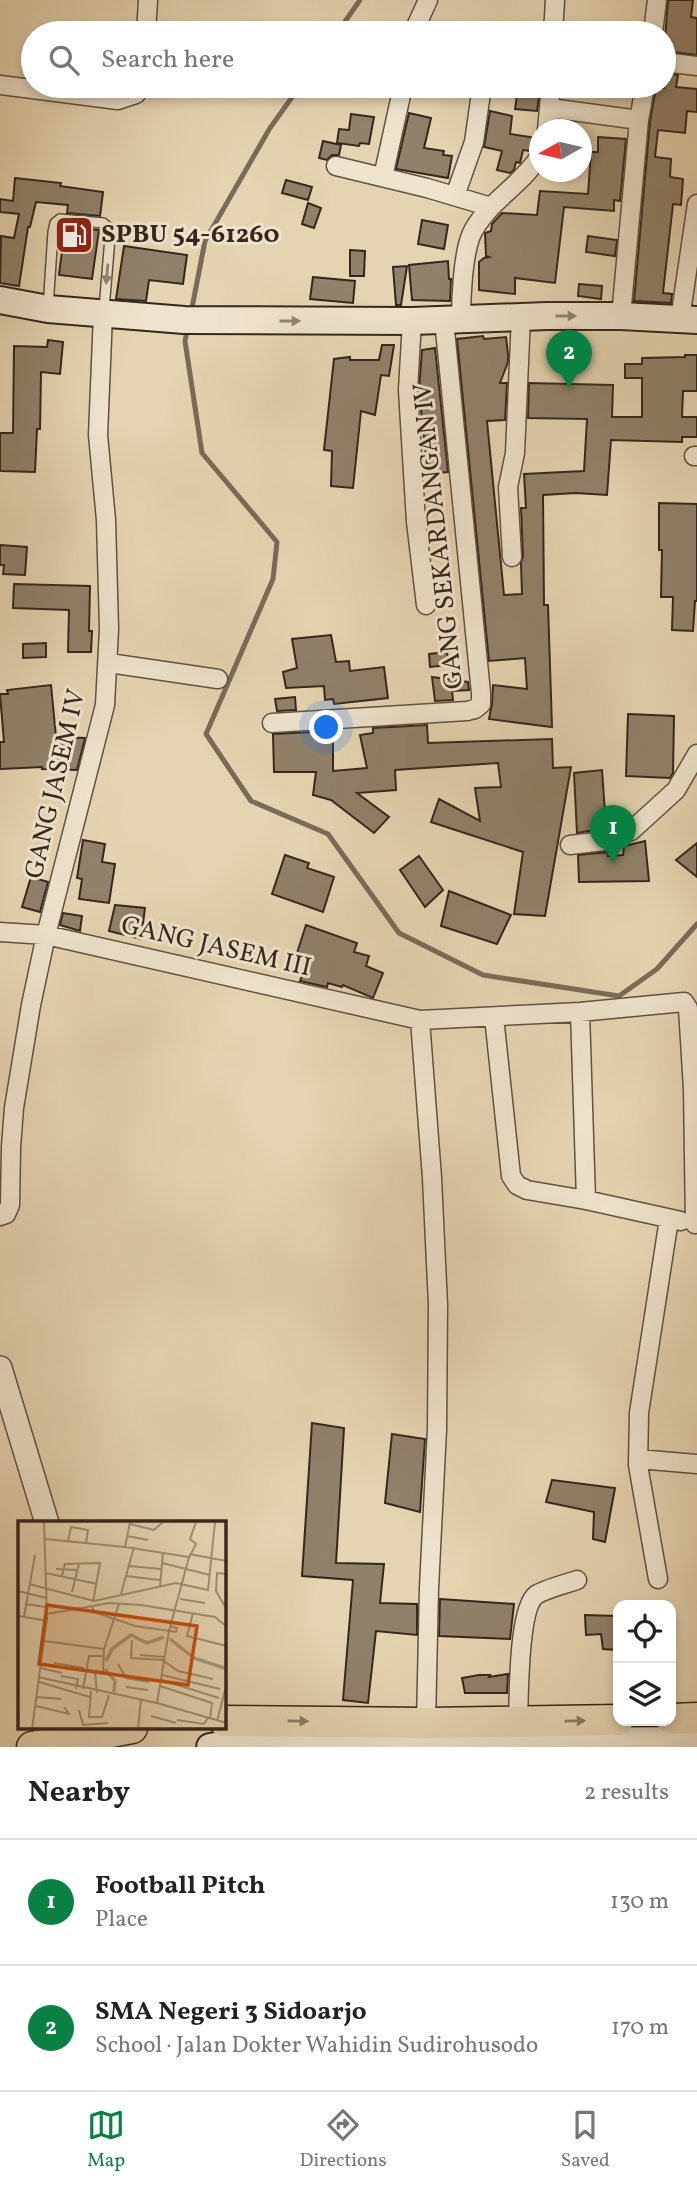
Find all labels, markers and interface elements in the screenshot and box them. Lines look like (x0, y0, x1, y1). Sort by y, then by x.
search box (21, 21, 676, 98)
icon: search (45, 41, 83, 79)
text: Search here (101, 42, 234, 78)
north arrow (529, 119, 592, 182)
fuel station icon: SPBU 54-61260 (53, 214, 95, 256)
place label: SPBU 54-61260 (101, 217, 280, 253)
one-way arrow (101, 264, 112, 286)
one-way arrow (555, 310, 577, 322)
one-way arrow (279, 315, 301, 327)
pin: 2 (546, 330, 592, 388)
street label: GANG SEKARDANGAN IV (405, 381, 473, 691)
street label: GANG JASEM IV (17, 686, 95, 882)
your location (309, 710, 343, 744)
pin: 1 (590, 805, 636, 863)
street label: GANG JASEM III (117, 908, 315, 986)
inset map (18, 1521, 226, 1730)
map controls (613, 1600, 676, 1726)
button: locate (613, 1600, 676, 1663)
button: layers (613, 1663, 676, 1726)
one-way arrow (564, 1715, 586, 1726)
one-way arrow (288, 1716, 310, 1727)
text: Nearby (28, 1772, 130, 1814)
text: 2 results (584, 1777, 669, 1809)
text: Football Pitch (95, 1868, 265, 1904)
text: 1 (46, 1886, 56, 1918)
text: 130 m (610, 1886, 669, 1918)
text: Place (95, 1904, 148, 1936)
text: SMA Negeri 3 Sidoarjo (95, 1994, 367, 2030)
text: 2 (45, 2012, 57, 2044)
text: 170 m (611, 2012, 669, 2044)
text: School · Jalan Dokter Wahidin Sudirohusodo (95, 2030, 538, 2062)
tab: Map (87, 2106, 125, 2174)
tab: Directions (300, 2106, 387, 2174)
tab: Saved (561, 2106, 610, 2174)

